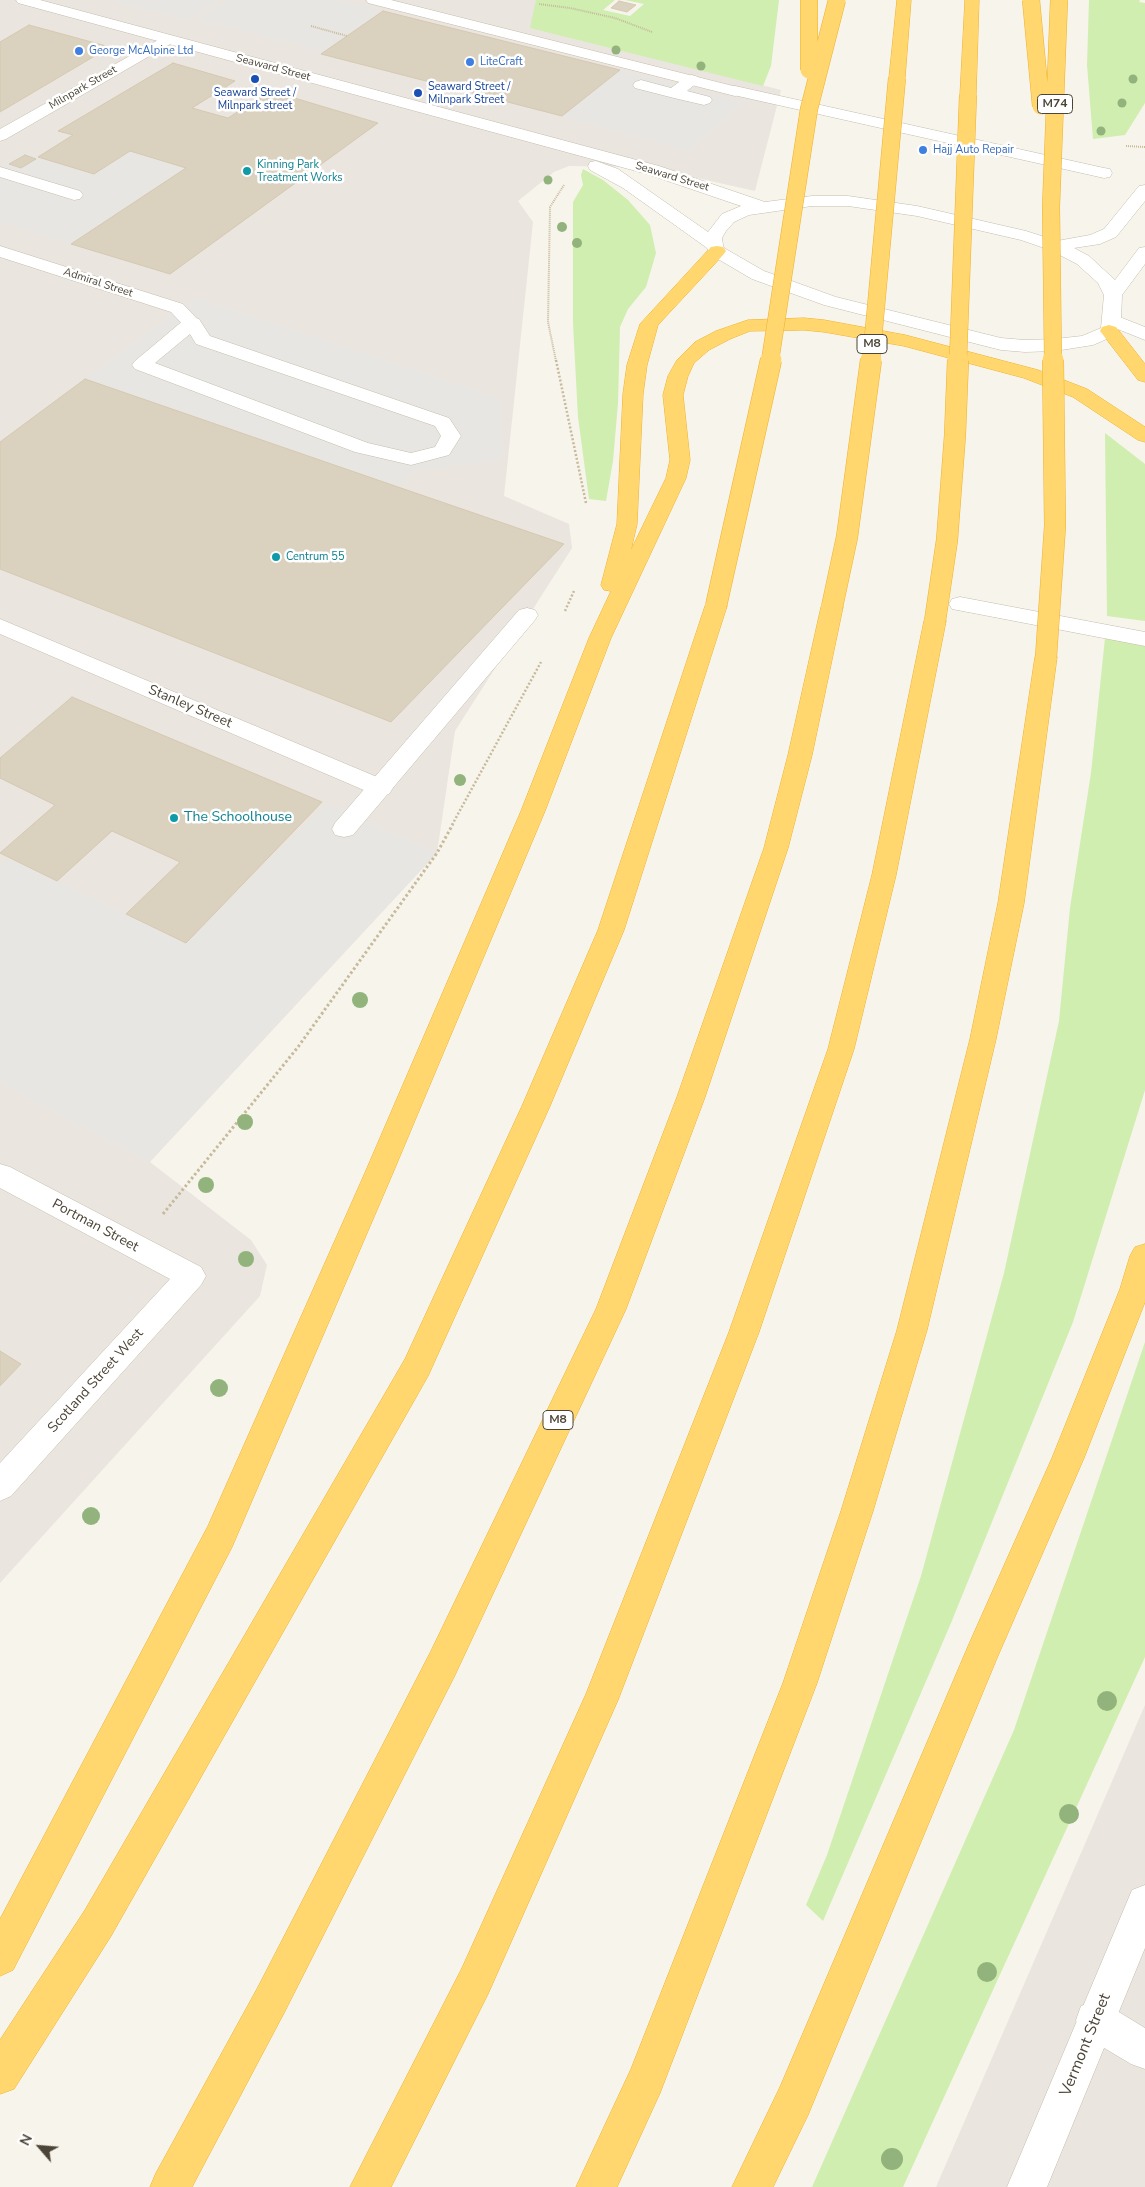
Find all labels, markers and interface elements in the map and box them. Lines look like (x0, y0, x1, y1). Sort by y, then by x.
place label: George McAlpine Ltd (89, 44, 194, 58)
marker: George McAlpine Ltd (73, 45, 85, 57)
street label: Seaward Street (234, 52, 312, 84)
place label: LiteCraft (480, 55, 523, 69)
marker: LiteCraft (464, 56, 476, 68)
street label: Milnpark Street (47, 63, 119, 113)
marker: Seaward Street / Milnpark street (249, 73, 261, 85)
place label: Seaward Street / Milnpark Street (428, 80, 510, 106)
place label: Seaward Street / Milnpark street (214, 86, 296, 112)
marker: Seaward Street / Milnpark Street (412, 87, 424, 99)
road number: M74 (1038, 95, 1072, 114)
place label: Hajj Auto Repair (933, 143, 1014, 157)
marker: Hajj Auto Repair (917, 144, 929, 156)
place label: Kinning Park Treatment Works (257, 158, 343, 184)
street label: Seaward Street (634, 160, 710, 194)
marker: Kinning Park Treatment Works (241, 165, 253, 177)
street label: Admiral Street (62, 266, 134, 300)
road number: M8 (857, 334, 887, 354)
place label: Centrum 55 (286, 550, 345, 564)
marker: Centrum 55 (270, 551, 282, 563)
street label: Stanley Street (146, 682, 234, 732)
place label: The Schoolhouse (184, 810, 292, 826)
marker: The Schoolhouse (168, 812, 180, 824)
street label: Portman Street (49, 1196, 141, 1256)
street label: Scotland Street West (45, 1325, 147, 1437)
road number: M8 (543, 1410, 573, 1430)
street label: Vermont Street (1057, 1991, 1115, 2099)
north arrow (15, 2122, 65, 2172)
text: N (15, 2131, 37, 2149)

